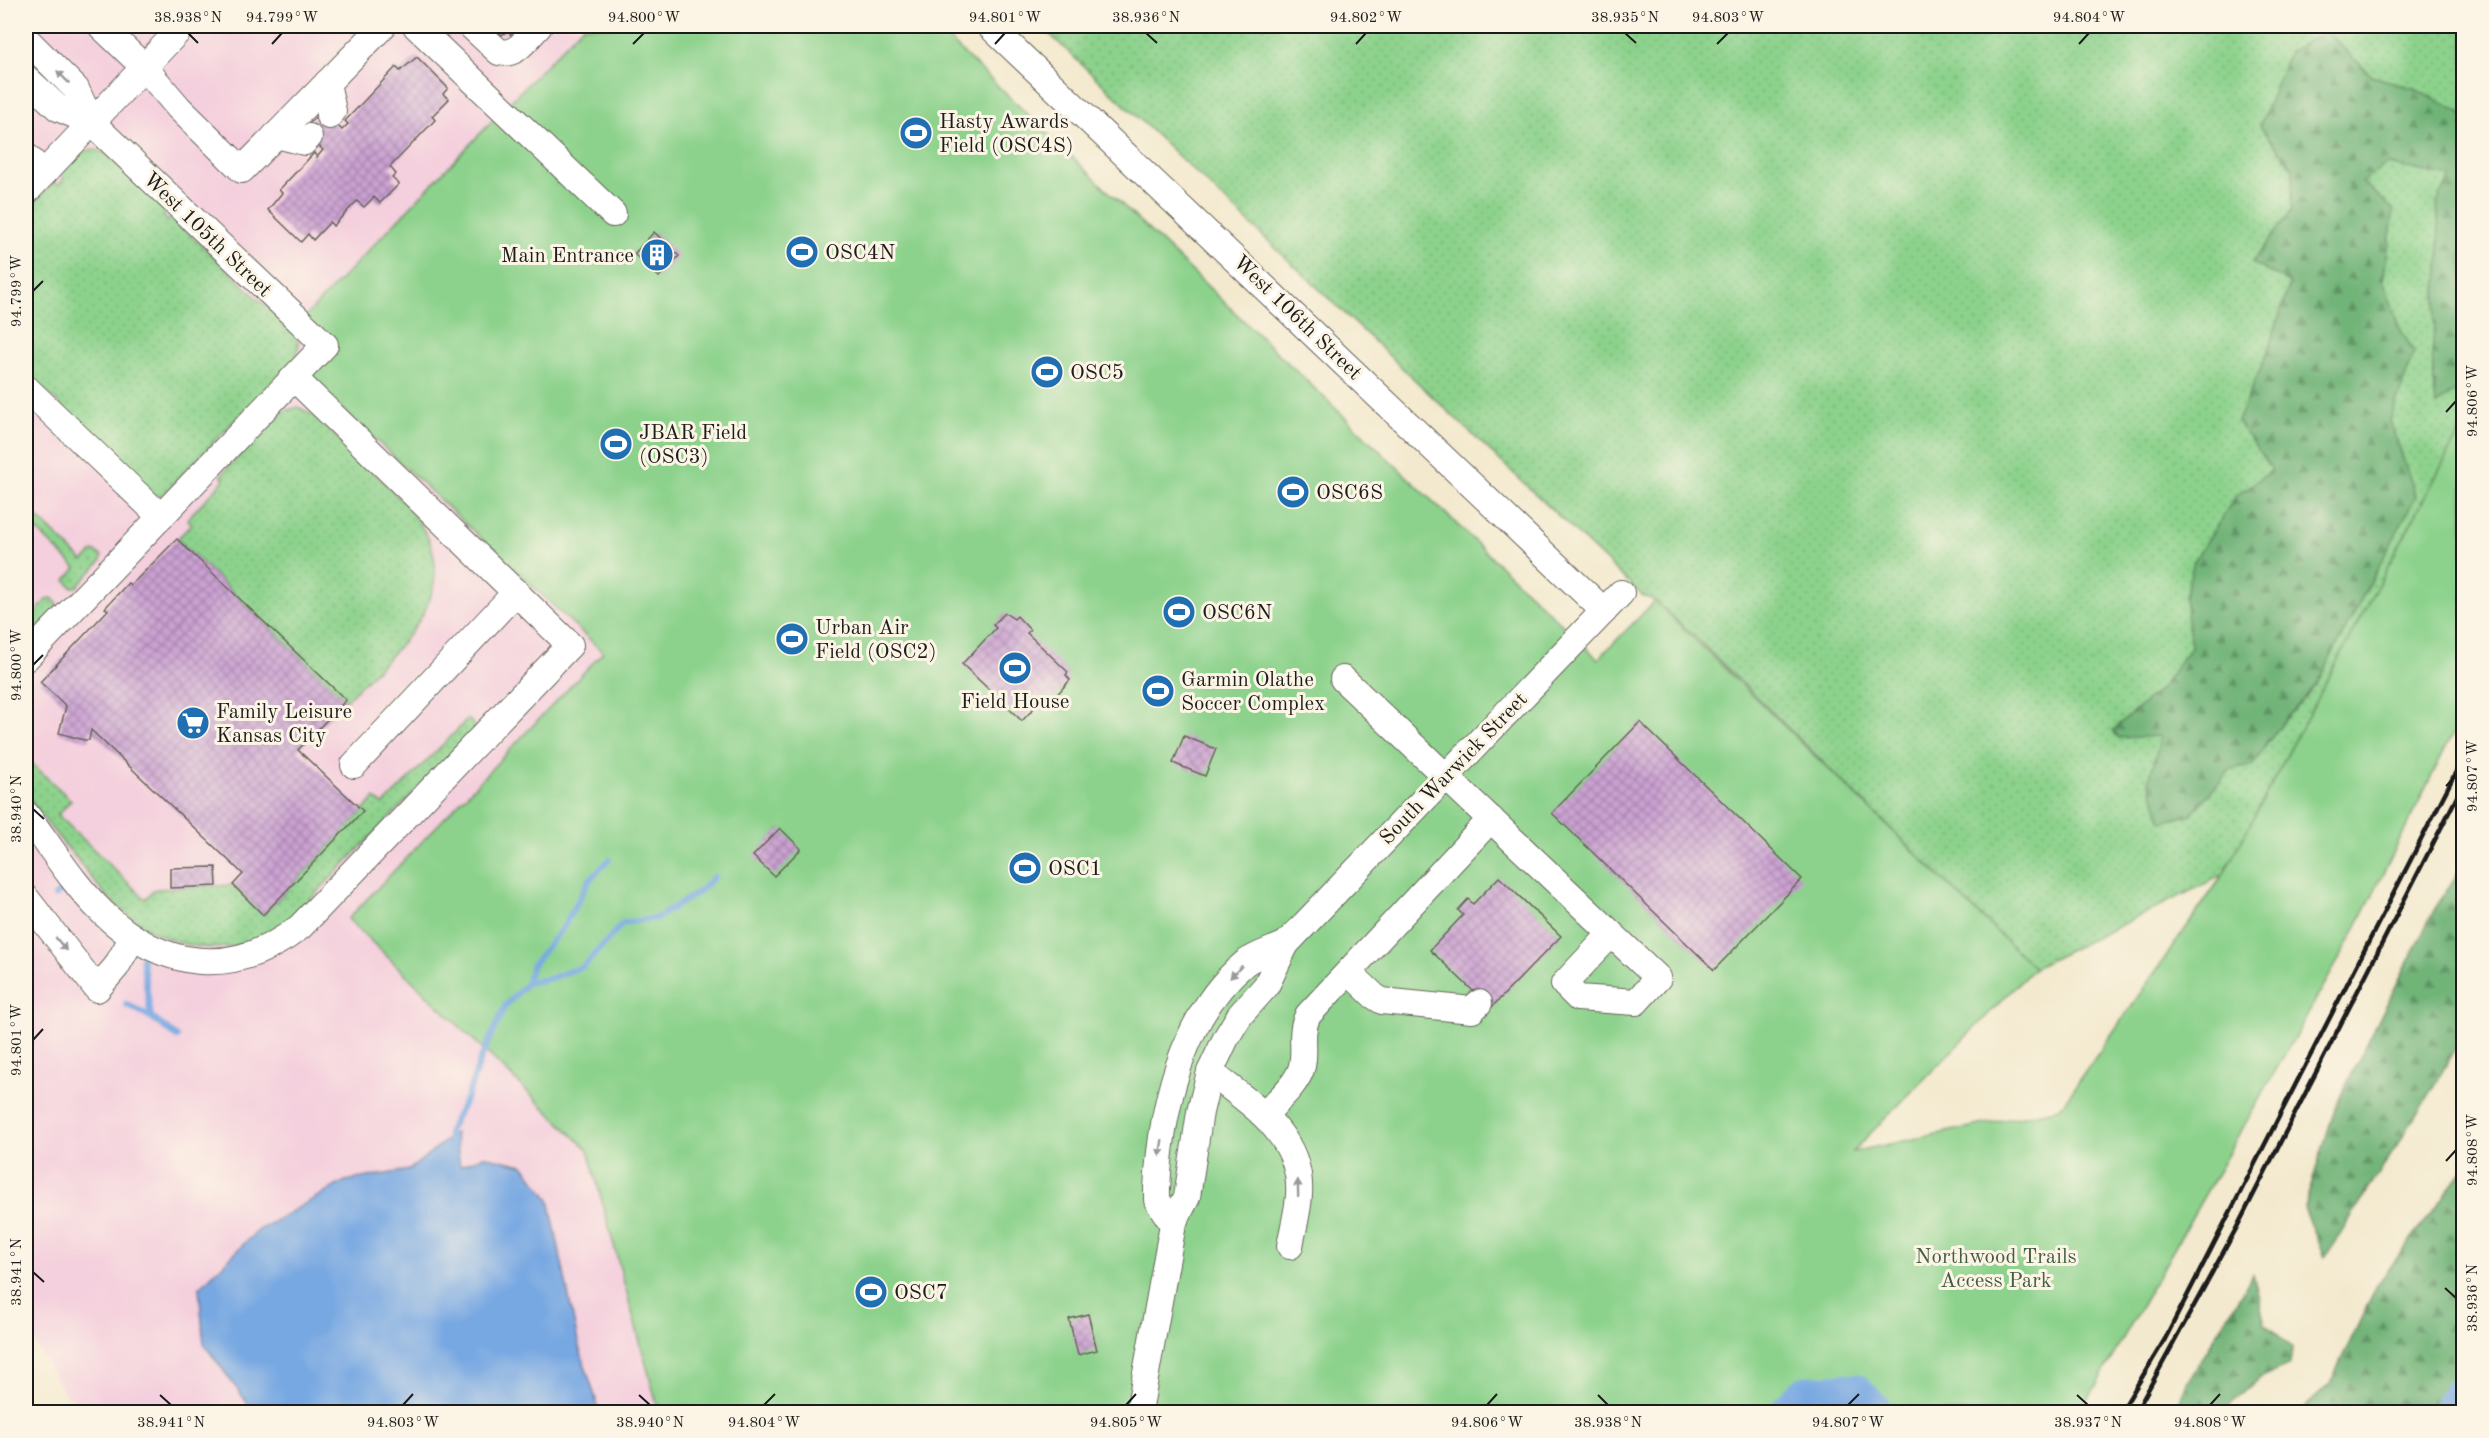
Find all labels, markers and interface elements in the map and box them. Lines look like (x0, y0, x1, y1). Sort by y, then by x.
text: 38.938°N (154, 11, 222, 26)
text: 94.799°W (246, 11, 318, 26)
text: 94.800°W (608, 11, 680, 26)
text: 94.801°W (969, 11, 1041, 26)
text: 38.936°N (1112, 11, 1180, 26)
text: 94.802°W (1330, 11, 1402, 26)
text: 38.935°N (1591, 11, 1659, 26)
text: 94.803°W (1692, 11, 1764, 26)
text: 94.804°W (2053, 11, 2125, 26)
one-way arrow (56, 70, 71, 84)
place label: Hasty Awards Field (OSC4S) (939, 112, 1074, 157)
sports icon: Hasty Awards Field (OSC4S) (898, 115, 934, 151)
street label: West 105th Street (139, 169, 275, 301)
sports icon: OSC4N (784, 234, 820, 270)
building icon: Main Entrance (639, 237, 675, 273)
place label: OSC4N (825, 243, 895, 264)
place label: Main Entrance (501, 246, 634, 267)
street label: West 106th Street (1229, 252, 1365, 384)
text: 94.799°W (10, 255, 25, 327)
sports icon: OSC5 (1029, 354, 1065, 390)
place label: OSC5 (1070, 363, 1124, 384)
text: 94.806°W (2466, 365, 2481, 437)
place label: JBAR Field (OSC3) (639, 423, 747, 468)
sports icon: JBAR Field (OSC3) (598, 426, 634, 462)
sports icon: OSC6S (1275, 474, 1311, 510)
place label: OSC6S (1316, 483, 1383, 504)
sports icon: OSC6N (1161, 594, 1197, 630)
place label: OSC6N (1202, 603, 1272, 624)
place label: Urban Air Field (OSC2) (815, 618, 937, 663)
sports icon: Urban Air Field (OSC2) (774, 621, 810, 657)
text: 94.800°W (10, 629, 25, 701)
sports icon: Field House (997, 650, 1033, 686)
place label: Garmin Olathe Soccer Complex (1181, 670, 1325, 715)
sports icon: Garmin Olathe Soccer Complex (1140, 673, 1176, 709)
street label: South Warwick Street (1376, 689, 1532, 849)
place label: Field House (961, 692, 1070, 713)
place label: Family Leisure Kansas City (216, 702, 352, 747)
supermarket icon: Family Leisure Kansas City (175, 705, 211, 741)
text: 94.807°W (2466, 740, 2481, 812)
text: 38.940°N (10, 775, 25, 843)
sports icon: OSC1 (1007, 850, 1043, 886)
place label: OSC1 (1048, 859, 1102, 880)
one-way arrow (54, 936, 67, 952)
one-way arrow (1229, 965, 1243, 980)
text: 94.801°W (10, 1004, 25, 1076)
text: 94.808°W (2466, 1114, 2481, 1186)
one-way arrow (1157, 1139, 1166, 1158)
one-way arrow (1293, 1178, 1303, 1197)
text: 38.941°N (10, 1238, 25, 1306)
park label: Northwood Trails Access Park (1915, 1247, 2077, 1292)
text: 38.936°N (2466, 1264, 2481, 1332)
sports icon: OSC7 (853, 1274, 889, 1310)
place label: OSC7 (894, 1283, 948, 1304)
text: 38.941°N (137, 1416, 205, 1431)
text: 94.803°W (367, 1416, 439, 1431)
text: 38.940°N (616, 1416, 684, 1431)
text: 94.804°W (728, 1416, 800, 1431)
text: 94.805°W (1090, 1416, 1162, 1431)
text: 94.806°W (1451, 1416, 1523, 1431)
text: 38.938°N (1574, 1416, 1642, 1431)
text: 94.807°W (1812, 1416, 1884, 1431)
text: 38.937°N (2054, 1416, 2122, 1431)
text: 94.808°W (2174, 1416, 2246, 1431)

